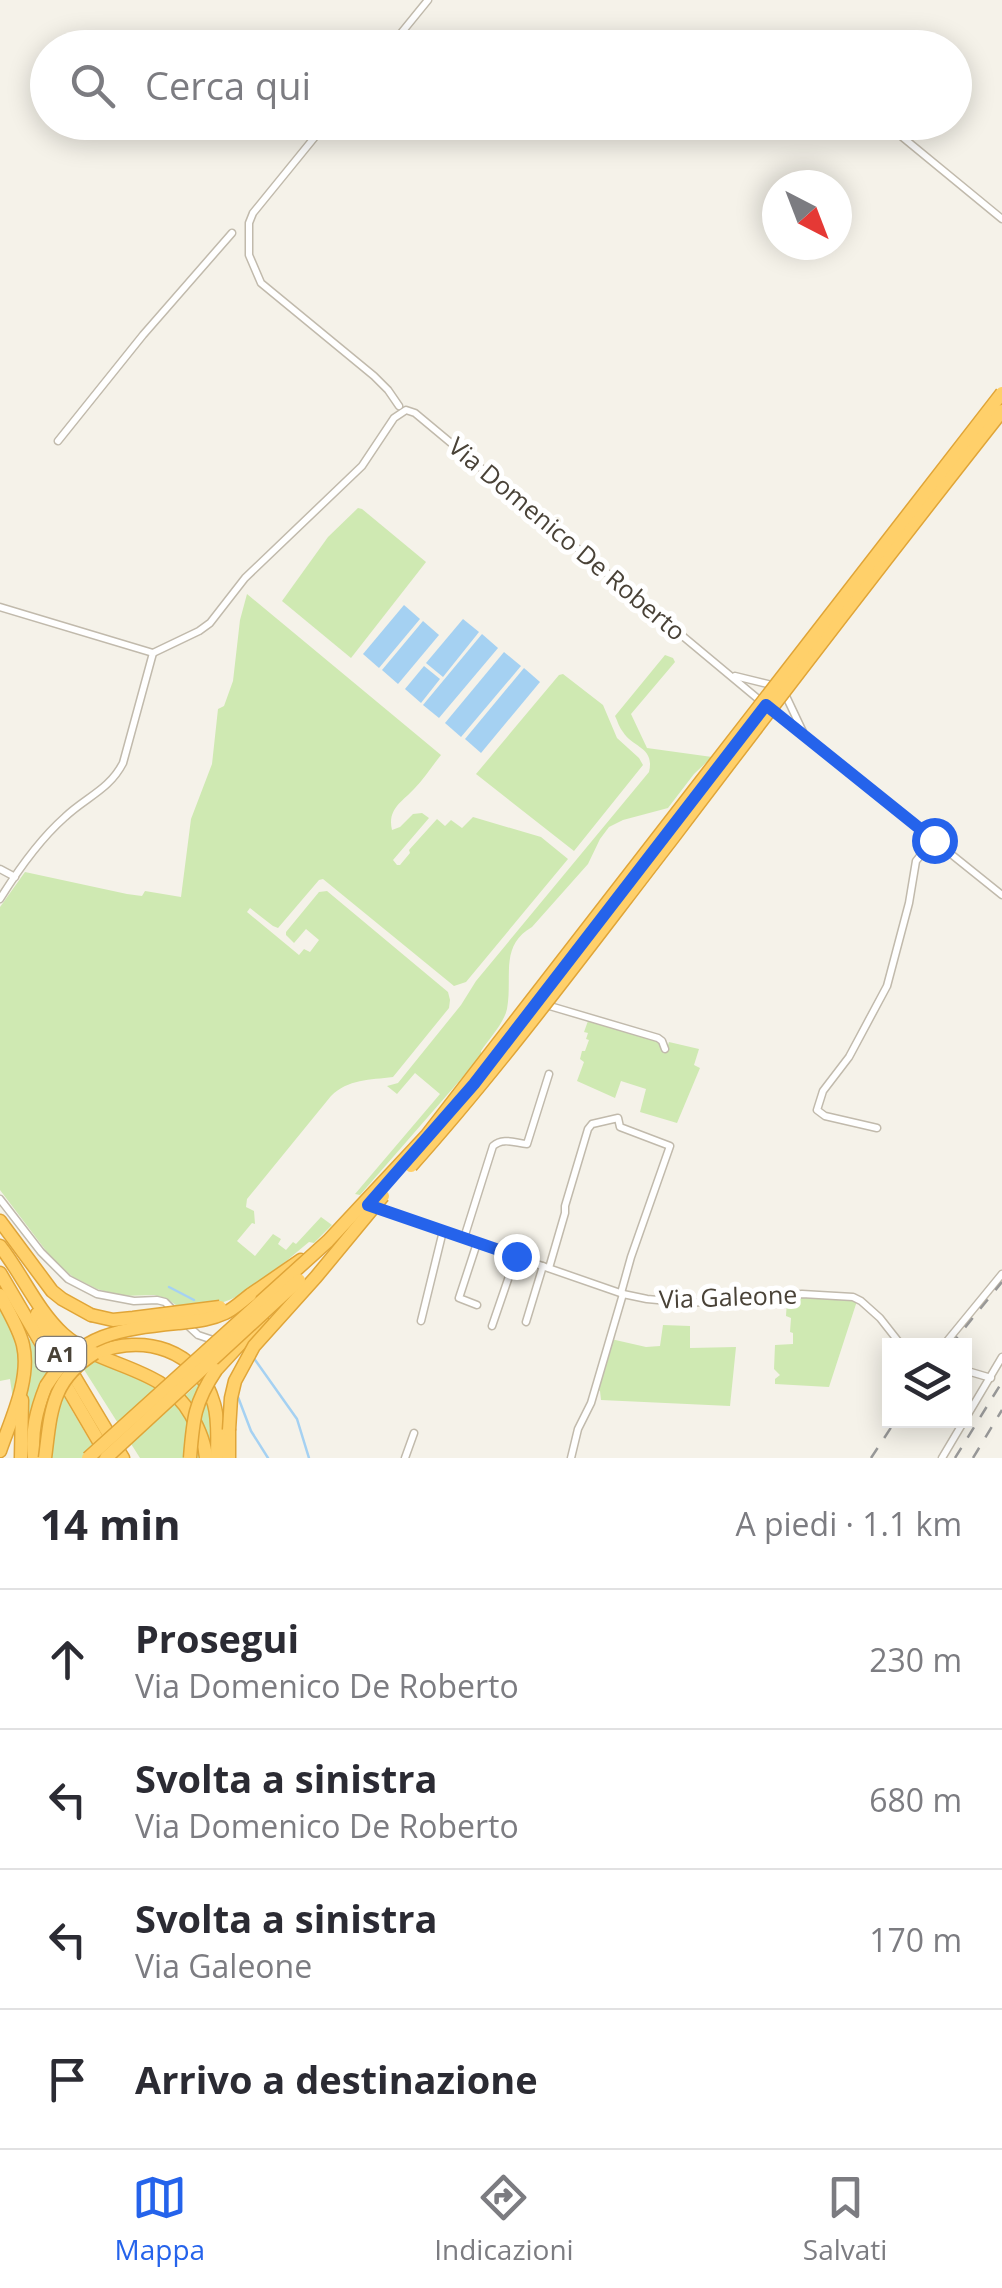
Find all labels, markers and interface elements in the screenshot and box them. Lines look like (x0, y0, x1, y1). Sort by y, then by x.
search box (30, 30, 972, 140)
icon: search (65, 58, 120, 113)
text: Cerca qui (145, 59, 311, 111)
north arrow (762, 170, 852, 260)
street label: Via Domenico De Roberto (442, 429, 693, 648)
route start (912, 818, 958, 864)
route end (494, 1234, 540, 1280)
street label: Via Galeone (658, 1277, 798, 1315)
road number: A1 (36, 1337, 86, 1371)
map controls (882, 1338, 972, 1428)
button: layers (882, 1338, 972, 1428)
text: 14 min (40, 1495, 181, 1552)
text: A piedi · 1.1 km (735, 1502, 962, 1545)
text: Prosegui (135, 1612, 299, 1664)
icon: ahead (40, 1632, 95, 1687)
text: 230 m (869, 1638, 962, 1681)
text: Via Domenico De Roberto (135, 1664, 519, 1707)
text: Svolta a sinistra (135, 1752, 437, 1804)
icon: left (40, 1772, 95, 1827)
text: 680 m (869, 1778, 962, 1821)
text: Via Domenico De Roberto (135, 1804, 519, 1847)
text: Svolta a sinistra (135, 1892, 437, 1944)
icon: left (40, 1912, 95, 1967)
text: 170 m (869, 1918, 962, 1961)
text: Via Galeone (135, 1944, 312, 1987)
icon: arrive (40, 2052, 95, 2107)
text: Arrivo a destinazione (135, 2053, 538, 2105)
tab: Mappa (115, 2170, 205, 2268)
tab: Indicazioni (434, 2170, 574, 2268)
tab: Salvati (803, 2170, 887, 2268)

